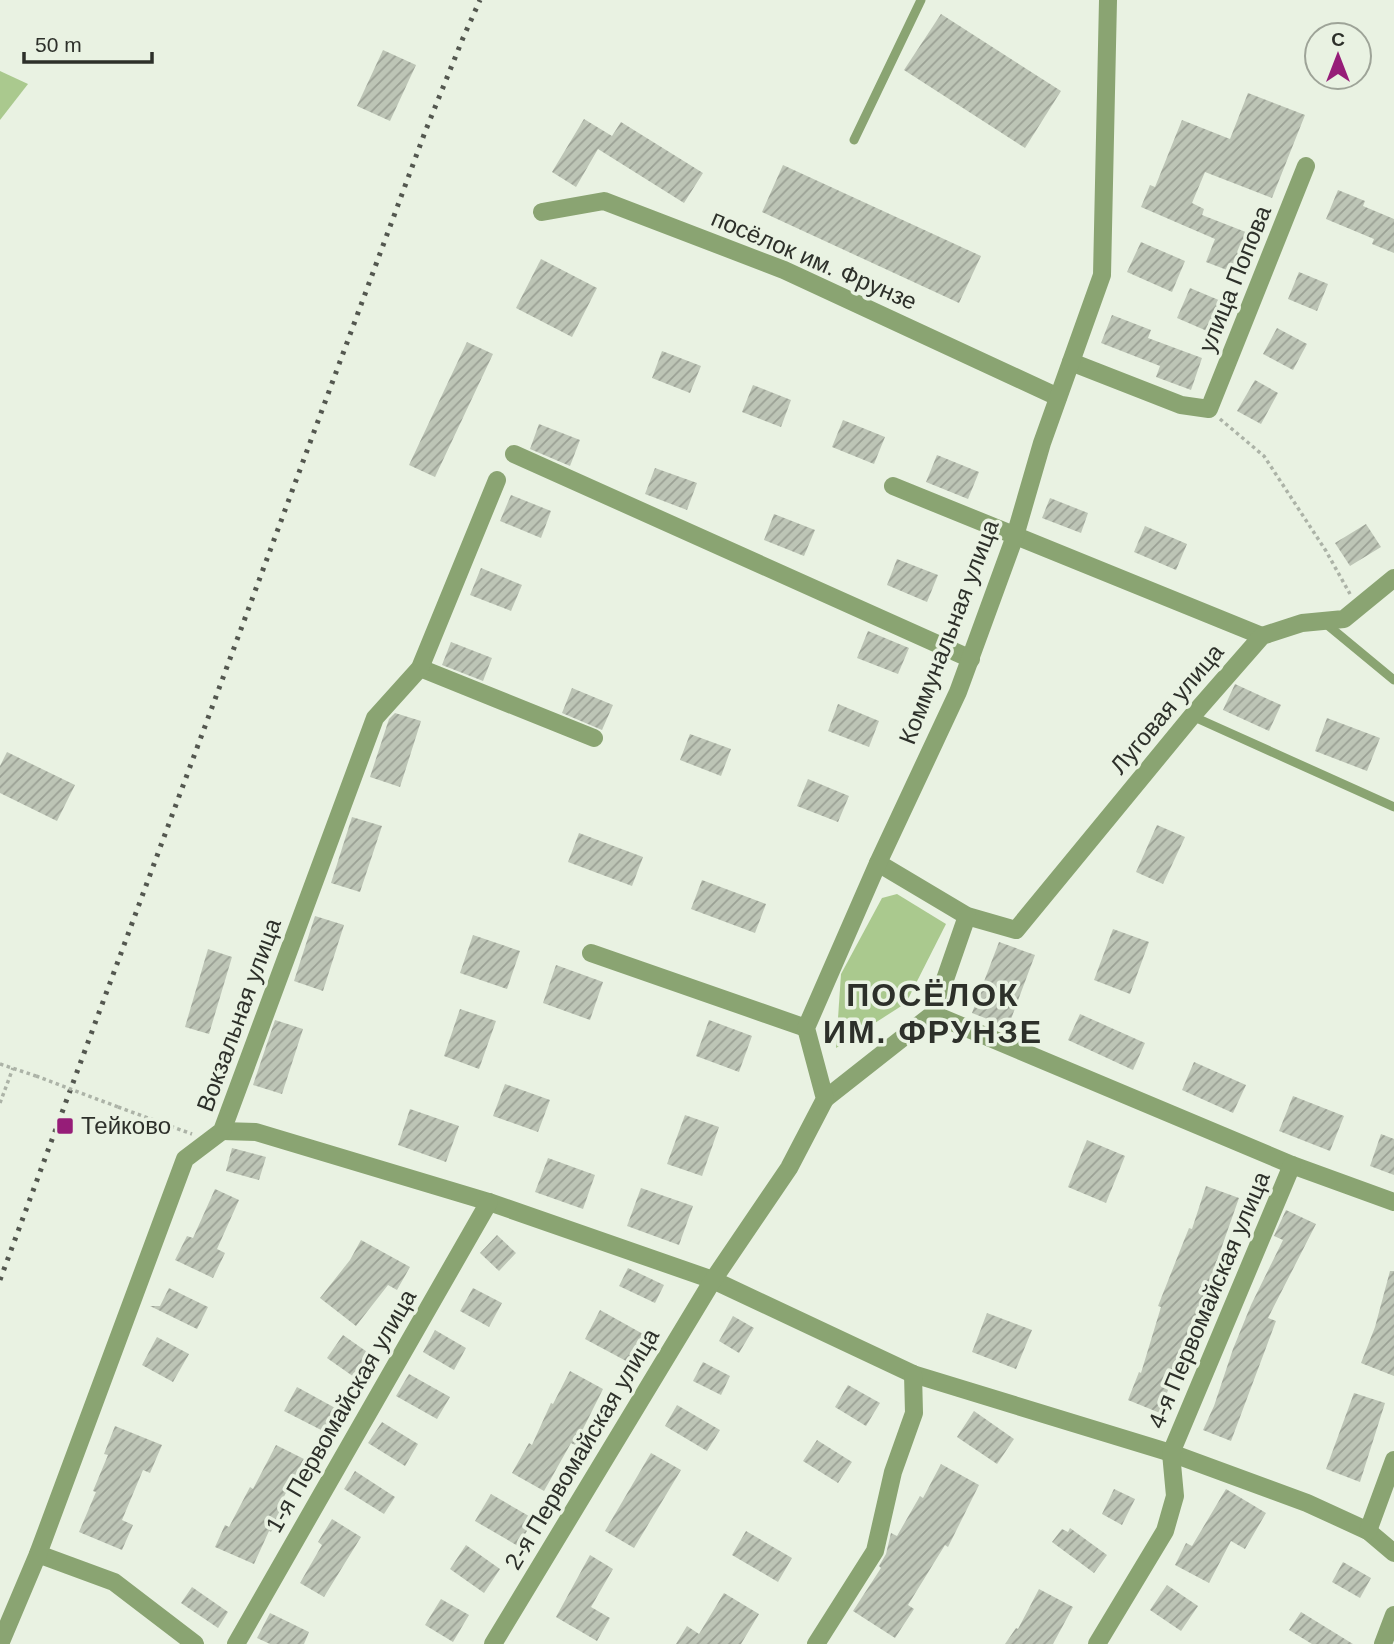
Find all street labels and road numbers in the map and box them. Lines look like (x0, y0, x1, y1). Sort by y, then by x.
street label: улица Попова (1193, 201, 1276, 356)
street label: посёлок им. Фрунзе (707, 204, 921, 315)
street label: Коммунальная улица (893, 515, 1004, 748)
street label: Луговая улица (1105, 638, 1229, 779)
street label: Вокзальная улица (191, 914, 286, 1115)
street label: 4-я Первомайская улица (1142, 1167, 1275, 1432)
street label: 1-я Первомайская улица (260, 1284, 422, 1537)
street label: 2-я Первомайская улица (499, 1323, 665, 1574)

